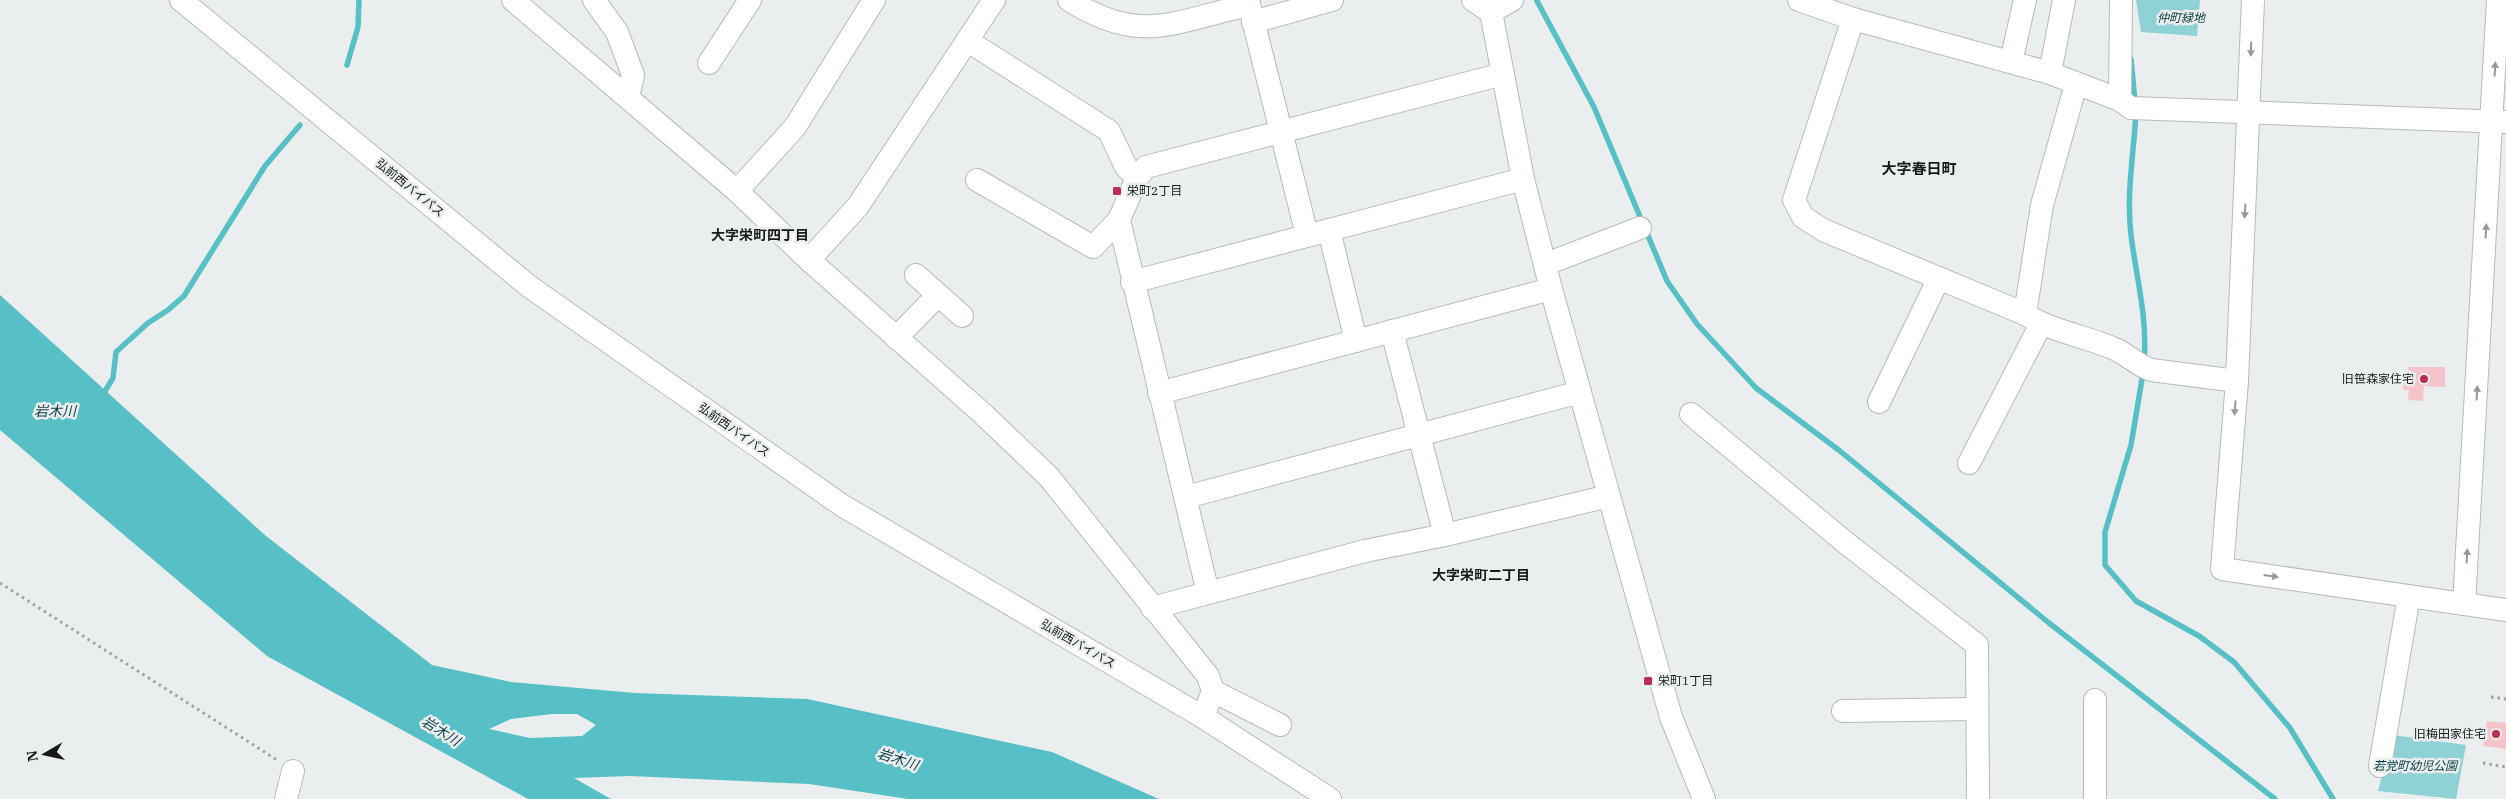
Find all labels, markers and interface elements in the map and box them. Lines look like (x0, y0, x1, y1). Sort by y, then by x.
park label: 仲町緑地 (2157, 10, 2207, 25)
one-way arrow (2247, 41, 2255, 57)
one-way arrow (2491, 61, 2499, 77)
street label: 弘前西バイパス (373, 155, 448, 220)
district label: 大字春日町 (1881, 159, 1957, 178)
place label: 栄町2丁目 (1127, 183, 1182, 198)
marker: 栄町2丁目 (1111, 185, 1123, 197)
one-way arrow (2240, 203, 2248, 219)
one-way arrow (2483, 223, 2491, 239)
district label: 大字栄町四丁目 (711, 226, 809, 244)
place label: 旧笹森家住宅 (2342, 371, 2414, 386)
marker: 旧笹森家住宅 (2418, 373, 2430, 385)
one-way arrow (2473, 385, 2481, 401)
street label: 弘前西バイパス (696, 399, 773, 460)
one-way arrow (2231, 401, 2239, 417)
water label: 岩木川 (34, 402, 78, 420)
one-way arrow (2463, 547, 2471, 563)
district label: 大字栄町二丁目 (1432, 566, 1530, 584)
one-way arrow (2263, 573, 2279, 581)
street label: 弘前西バイパス (1038, 616, 1118, 671)
place label: 栄町1丁目 (1658, 673, 1713, 688)
marker: 栄町1丁目 (1642, 675, 1654, 687)
water label: 岩木川 (418, 712, 465, 751)
place label: 旧梅田家住宅 (2414, 726, 2486, 741)
marker: 旧梅田家住宅 (2490, 728, 2502, 740)
north arrow (20, 729, 70, 779)
water label: 岩木川 (875, 744, 923, 775)
text: N (22, 749, 42, 763)
park label: 若党町幼児公園 (2373, 758, 2459, 773)

